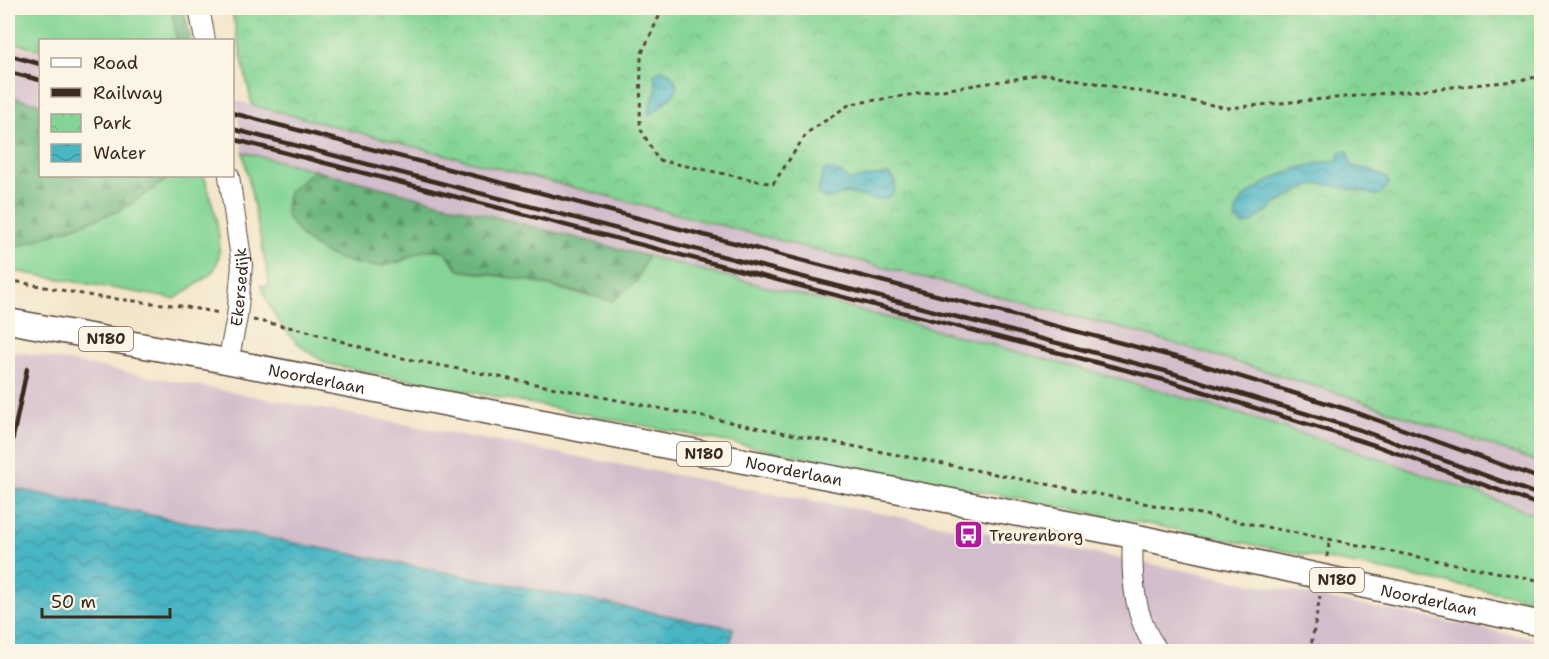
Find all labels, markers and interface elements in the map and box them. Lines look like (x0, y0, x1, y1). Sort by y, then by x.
legend (39, 39, 234, 177)
text: Road (93, 51, 138, 75)
text: Railway (93, 81, 163, 105)
text: Park (93, 111, 132, 135)
text: Water (93, 141, 146, 165)
street label: Ekersedijk (225, 246, 253, 328)
road number: N180 (79, 327, 133, 351)
street label: Noorderlaan (266, 359, 367, 399)
road number: N180 (677, 442, 731, 466)
street label: Noorderlaan (743, 451, 844, 491)
bus stop icon: Treurenborg (952, 519, 984, 551)
place label: Treurenborg (989, 525, 1083, 546)
road number: N180 (1310, 568, 1364, 592)
street label: Noorderlaan (1378, 580, 1479, 621)
scale bar (42, 581, 170, 619)
text: 50 m (51, 590, 96, 614)

